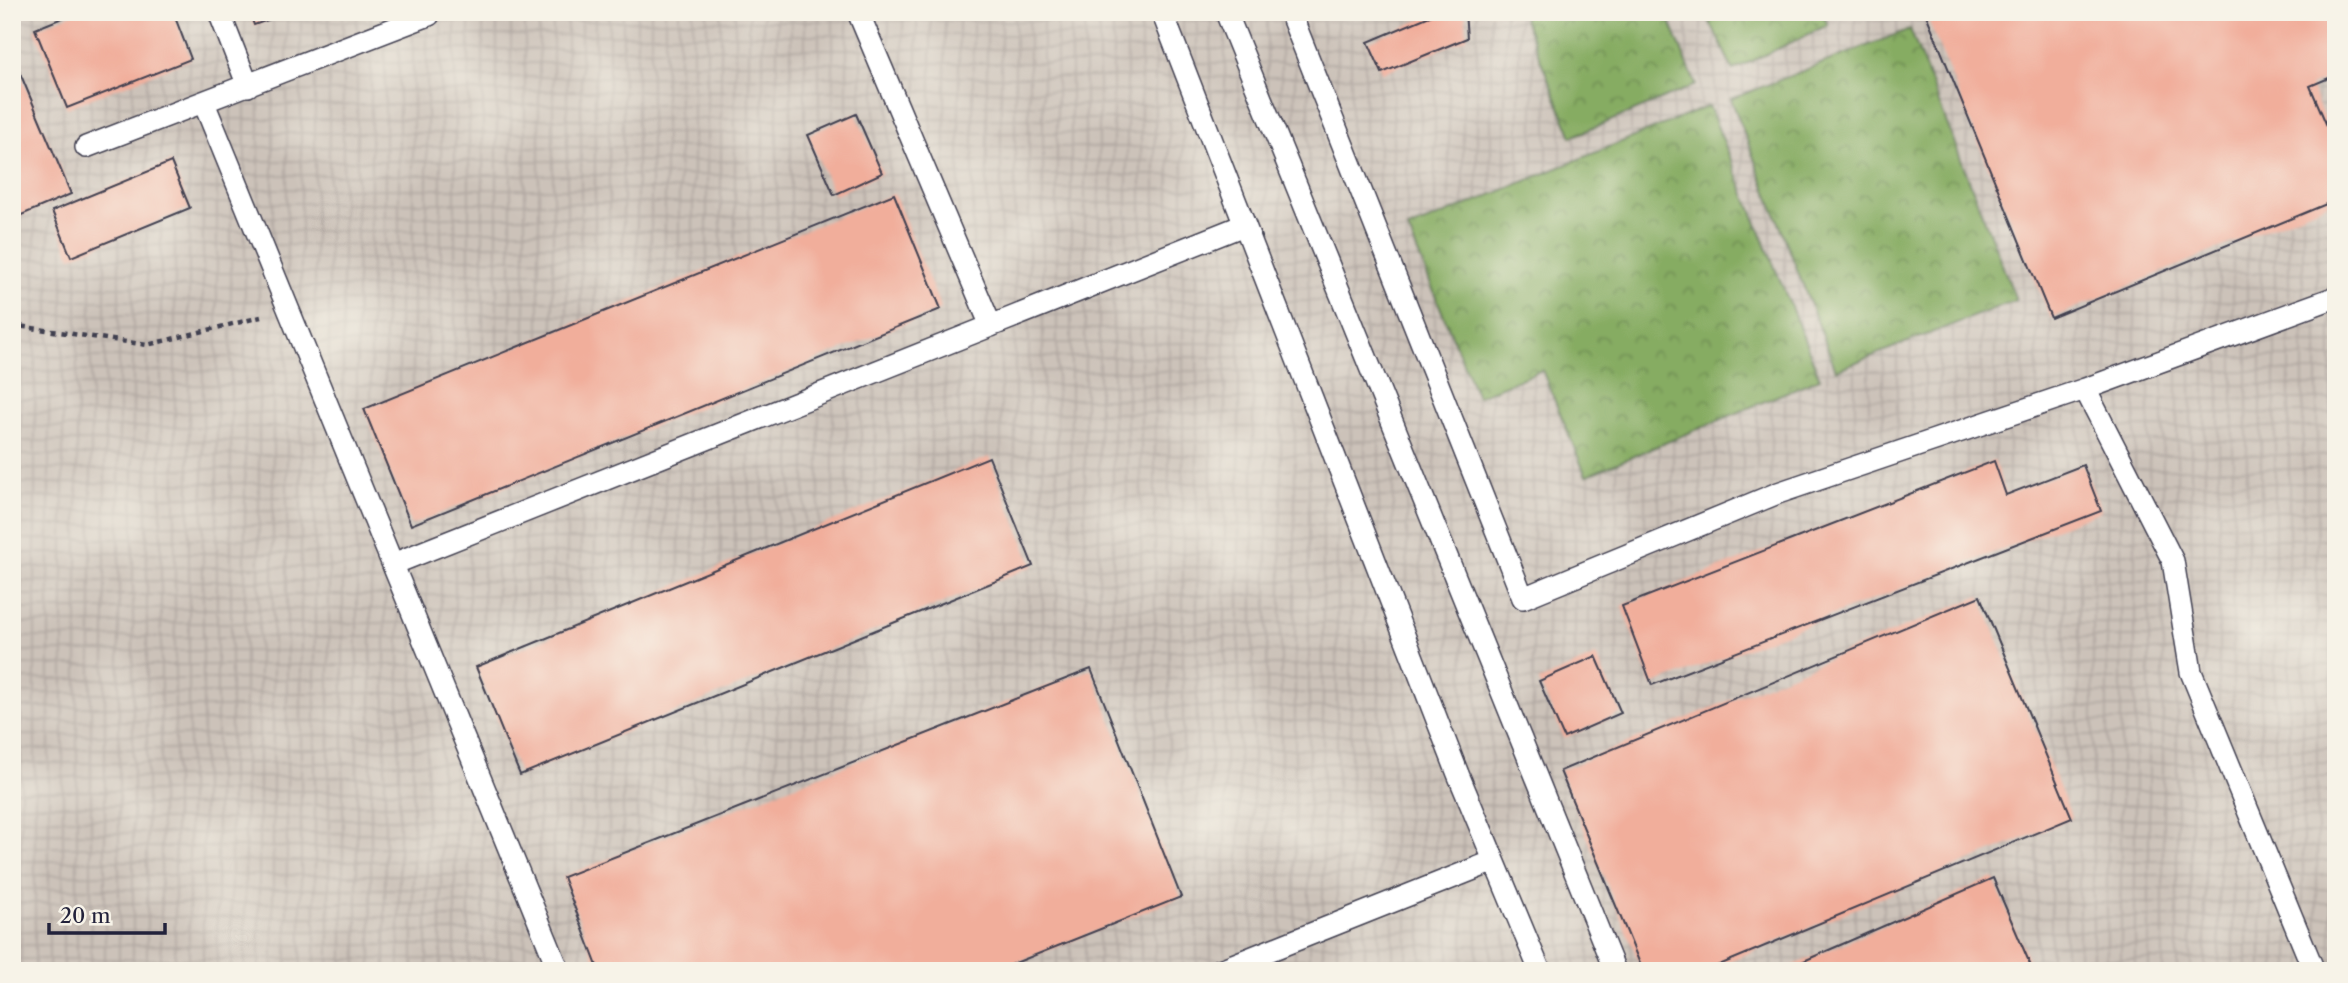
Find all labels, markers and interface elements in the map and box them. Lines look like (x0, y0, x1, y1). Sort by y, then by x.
scale bar (49, 892, 164, 936)
text: 20 m (60, 903, 111, 928)

